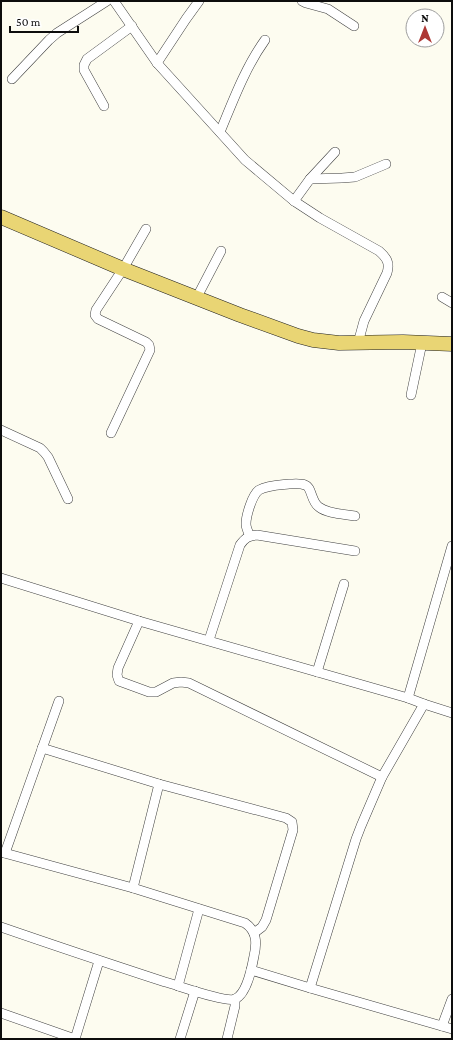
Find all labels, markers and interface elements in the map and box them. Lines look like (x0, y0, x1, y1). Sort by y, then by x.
scale bar (10, 8, 78, 34)
north arrow (405, 8, 445, 48)
text: N (421, 12, 429, 24)
text: 50 m (16, 15, 41, 29)

